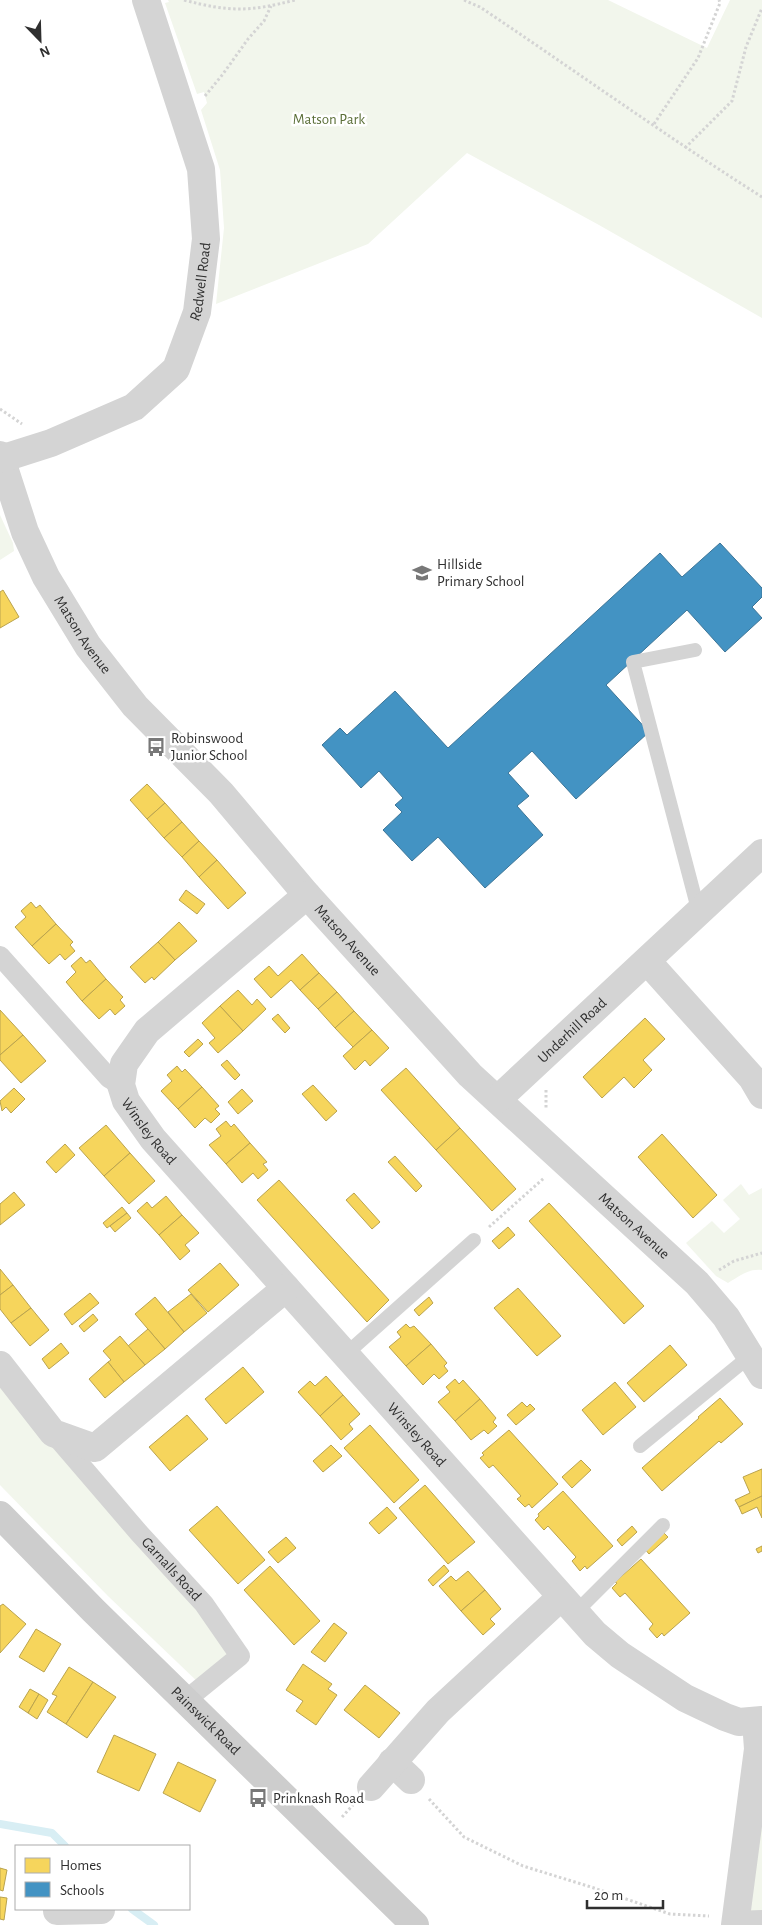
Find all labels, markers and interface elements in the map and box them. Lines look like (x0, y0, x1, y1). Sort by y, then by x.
north arrow (15, 15, 65, 65)
text: N (37, 43, 52, 59)
park label: Matson Park (293, 112, 365, 127)
street label: Redwell Road (187, 241, 213, 323)
place label: Hillside Primary School (437, 557, 525, 589)
school or university icon: Hillside Primary School (411, 562, 433, 584)
street label: Matson Avenue (52, 593, 114, 676)
place label: Robinswood Junior School (171, 731, 248, 763)
bus stop icon: Robinswood Junior School (145, 736, 167, 758)
street label: Matson Avenue (312, 901, 384, 978)
street label: Underhill Road (535, 995, 609, 1066)
street label: Winsley Road (119, 1095, 179, 1167)
street label: Matson Avenue (596, 1190, 673, 1262)
street label: Winsley Road (385, 1400, 449, 1469)
street label: Garnalls Road (139, 1534, 205, 1604)
street label: Painswick Road (169, 1684, 244, 1758)
bus stop icon: Prinknash Road (247, 1787, 269, 1809)
place label: Prinknash Road (273, 1791, 364, 1806)
legend (15, 1845, 190, 1910)
text: Homes (60, 1858, 102, 1873)
scale bar (587, 1878, 663, 1910)
text: Schools (60, 1883, 104, 1898)
text: 20 m (594, 1888, 623, 1903)

